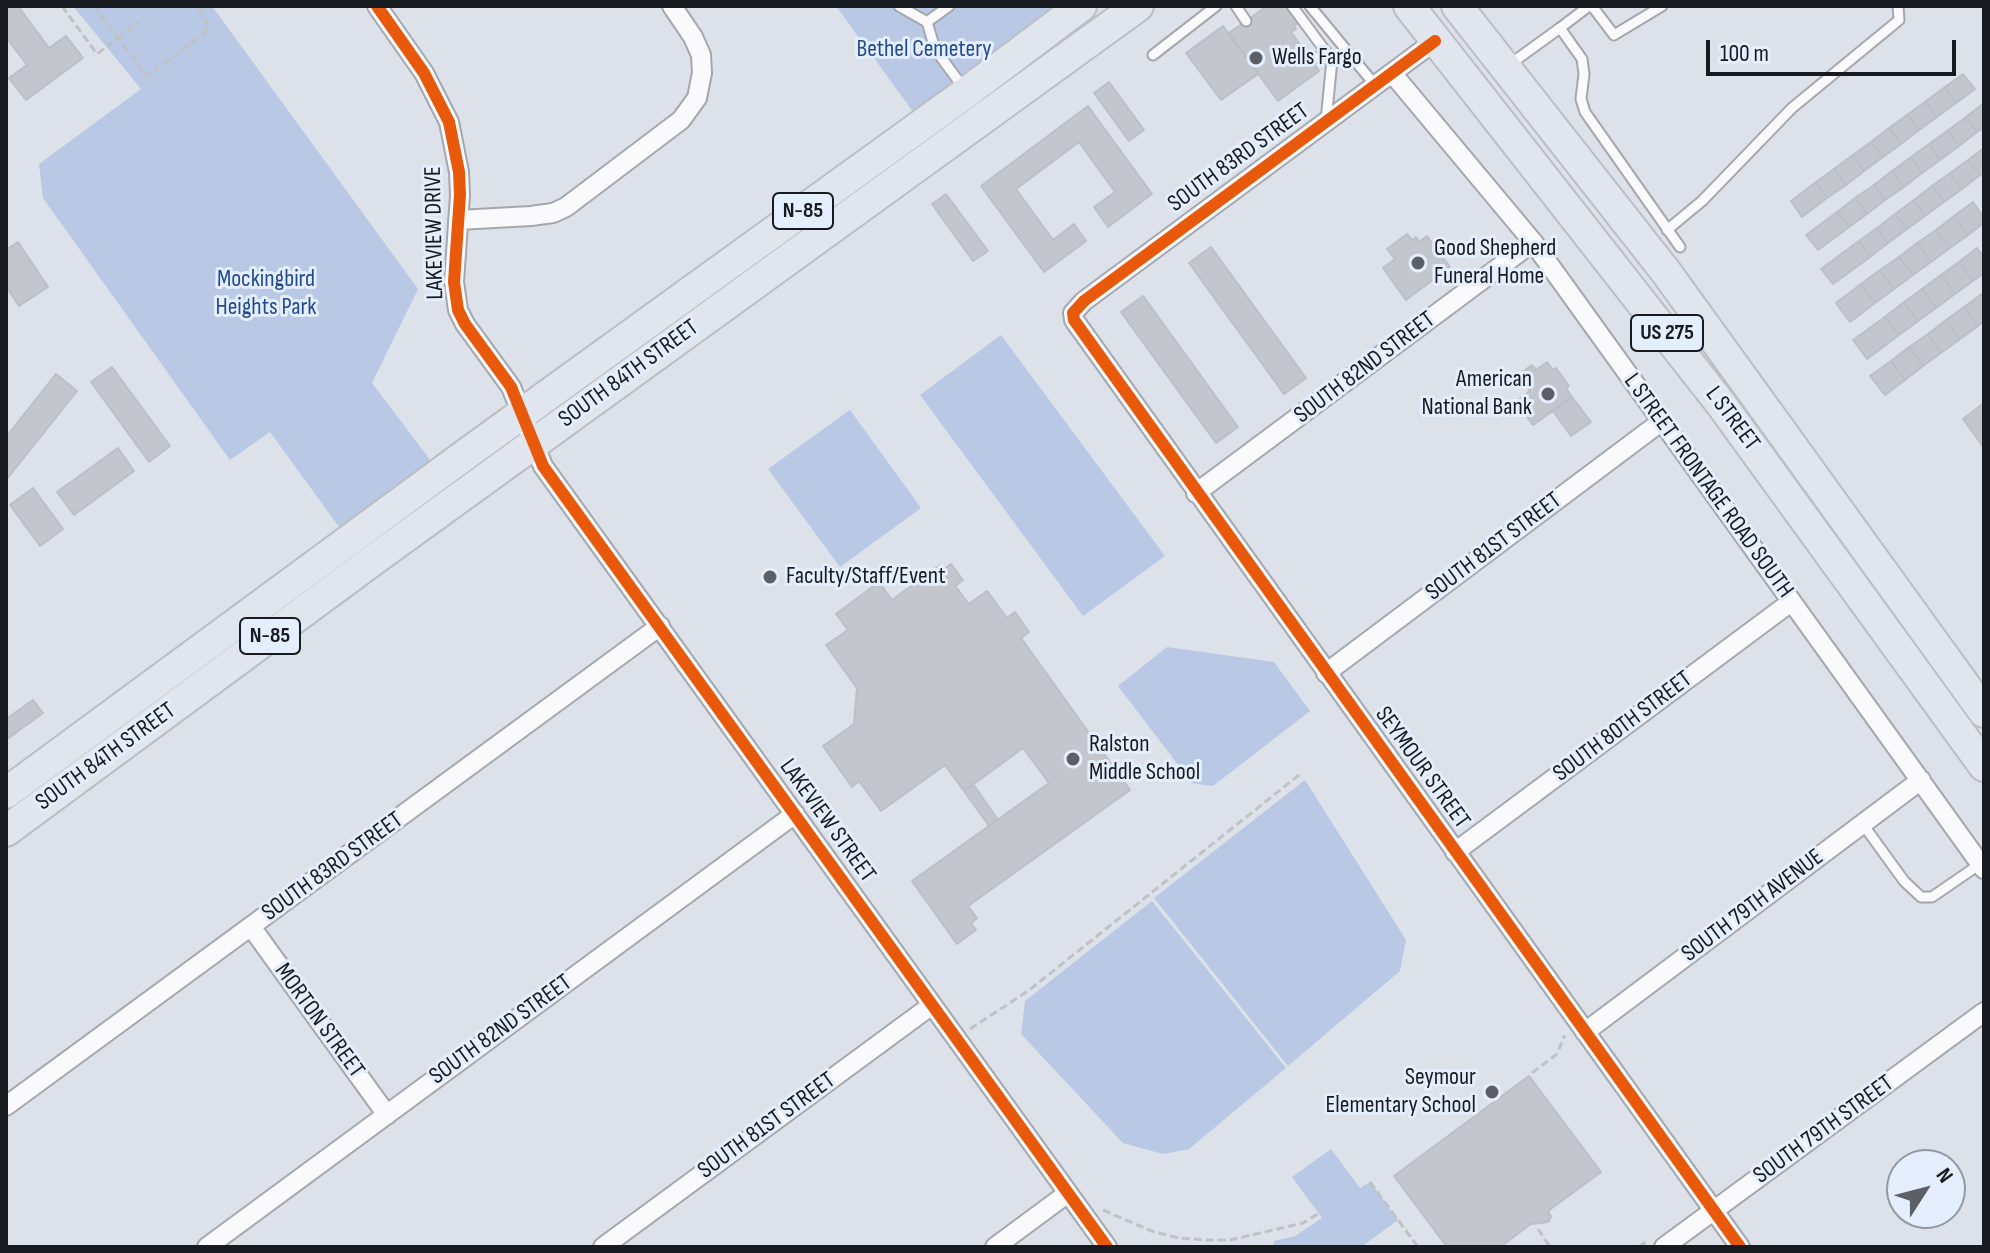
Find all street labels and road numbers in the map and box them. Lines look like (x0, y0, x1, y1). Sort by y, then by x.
street label: SOUTH 83RD STREET (1163, 97, 1315, 219)
street label: LAKEVIEW DRIVE (419, 166, 451, 300)
road number: N-85 (773, 193, 833, 229)
street label: SOUTH 82ND STREET (1289, 306, 1441, 430)
street label: SOUTH 84TH STREET (554, 314, 704, 434)
road number: US 275 (1631, 315, 1703, 351)
street label: L STREET FRONTAGE ROAD SOUTH (1617, 368, 1799, 604)
street label: L STREET (1698, 381, 1766, 457)
street label: SOUTH 81ST STREET (1420, 487, 1568, 607)
road number: N-85 (240, 618, 300, 654)
street label: SOUTH 80TH STREET (1548, 665, 1698, 789)
street label: SOUTH 84TH STREET (31, 697, 181, 817)
street label: SEYMOUR STREET (1368, 701, 1476, 835)
street label: LAKEVIEW STREET (773, 754, 881, 888)
street label: SOUTH 83RD STREET (257, 806, 409, 928)
street label: SOUTH 79TH AVENUE (1676, 843, 1830, 969)
street label: MORTON STREET (268, 958, 370, 1084)
street label: SOUTH 82ND STREET (424, 969, 578, 1091)
street label: SOUTH 81ST STREET (693, 1067, 841, 1185)
street label: SOUTH 79TH STREET (1748, 1070, 1900, 1190)

